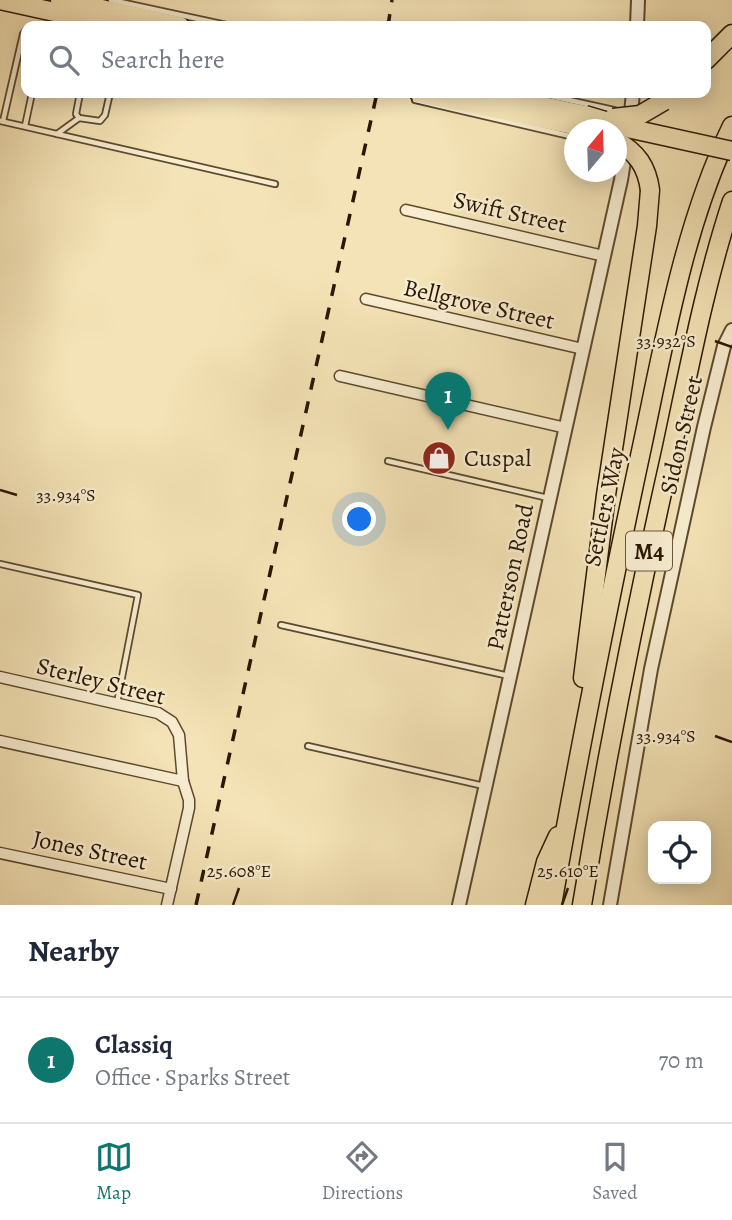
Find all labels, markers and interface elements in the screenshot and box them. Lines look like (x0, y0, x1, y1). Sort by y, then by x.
search box (21, 21, 711, 98)
icon: search (45, 41, 83, 79)
text: Search here (101, 42, 225, 77)
north arrow (564, 119, 627, 182)
street label: Swift Street (450, 183, 570, 241)
street label: Bellgrove Street (400, 271, 558, 337)
text: 33.932°S (636, 329, 696, 353)
pin: 1 (425, 372, 471, 430)
street label: Sidon Street (652, 372, 710, 498)
shop icon: Cuspal (420, 439, 458, 477)
place label: Cuspal (464, 442, 532, 474)
street label: Settlers Way (576, 444, 632, 569)
text: 33.934°S (36, 483, 96, 507)
street label: Patterson Road (479, 501, 541, 653)
your location (342, 502, 376, 536)
road number: M4 (626, 531, 672, 570)
street label: Sterley Street (33, 650, 169, 712)
text: 33.934°S (636, 724, 696, 748)
map controls (648, 821, 711, 884)
button: locate (648, 821, 711, 884)
street label: Jones Street (30, 822, 150, 878)
text: 25.608°E (207, 859, 271, 883)
text: 25.610°E (537, 859, 599, 883)
text: Nearby (28, 931, 119, 971)
text: Classiq (95, 1027, 173, 1062)
text: 1 (47, 1045, 55, 1076)
text: 70 m (658, 1045, 704, 1076)
text: Office · Sparks Street (95, 1062, 290, 1093)
tab: Map (95, 1138, 133, 1206)
tab: Directions (322, 1138, 403, 1206)
tab: Saved (592, 1138, 637, 1206)

